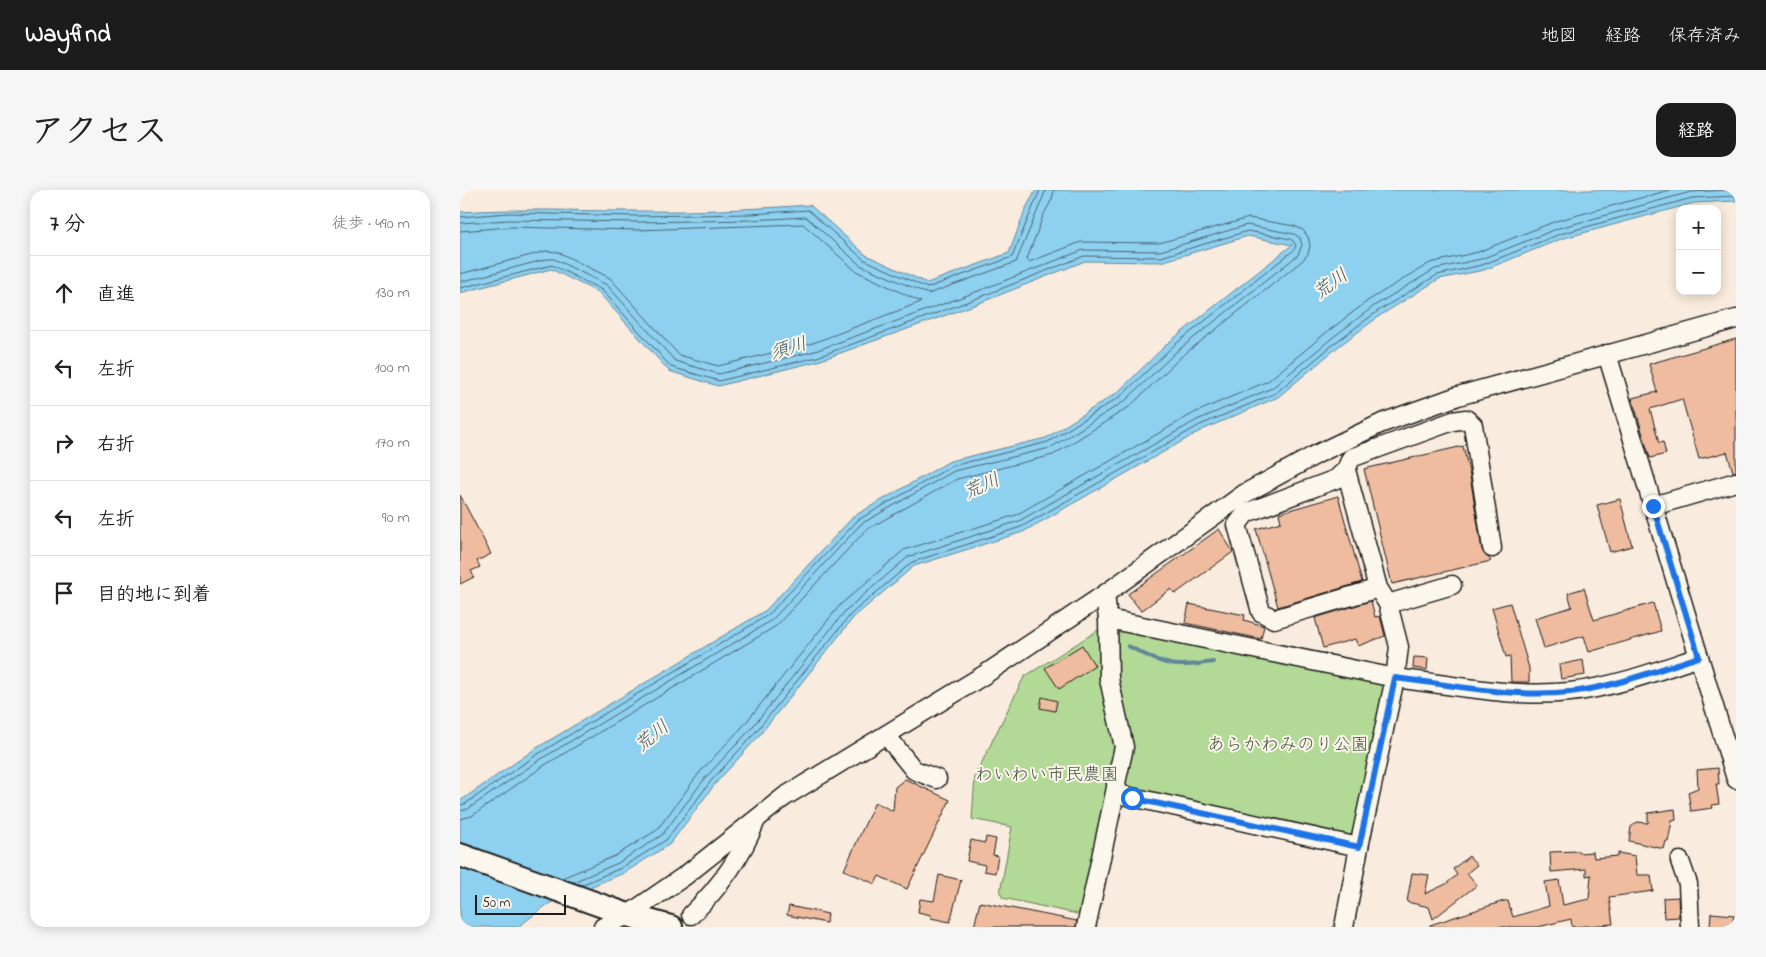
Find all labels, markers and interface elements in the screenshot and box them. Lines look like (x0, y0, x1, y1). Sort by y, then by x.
text: Wayfind (25, 18, 111, 53)
text: 地図 (1541, 24, 1577, 50)
text: 経路 (1605, 24, 1641, 50)
text: 保存済み (1669, 24, 1741, 50)
button: 経路 (1656, 103, 1736, 157)
text: アクセス (30, 108, 168, 159)
map controls (1676, 205, 1721, 295)
button: + (1676, 205, 1721, 250)
text: 7 分 (50, 210, 85, 240)
text: 徒歩 · 490 m (332, 212, 410, 236)
button: − (1676, 250, 1721, 295)
water label: 荒川 (1308, 263, 1355, 307)
icon: ahead (50, 279, 78, 307)
text: 130 m (375, 281, 410, 305)
text: 直進 (97, 282, 135, 309)
water label: 須川 (767, 331, 811, 368)
icon: left (50, 354, 78, 382)
text: 100 m (375, 356, 410, 380)
text: 左折 (97, 357, 135, 384)
icon: right (50, 429, 78, 457)
text: 170 m (375, 431, 410, 455)
text: 右折 (97, 432, 135, 459)
water label: 荒川 (959, 467, 1005, 507)
route end (1642, 495, 1665, 518)
icon: left (50, 504, 78, 532)
text: 90 m (382, 506, 410, 530)
text: 左折 (97, 507, 135, 534)
icon: arrive (50, 579, 78, 607)
text: 目的地に到着 (97, 582, 211, 609)
water label: 荒川 (629, 714, 676, 759)
park label: あらかわみのり公園 (1207, 733, 1369, 759)
park label: わいわい市民農園 (975, 763, 1119, 789)
route start (1121, 787, 1144, 810)
scale bar (475, 892, 566, 915)
text: 50 m (482, 893, 510, 914)

